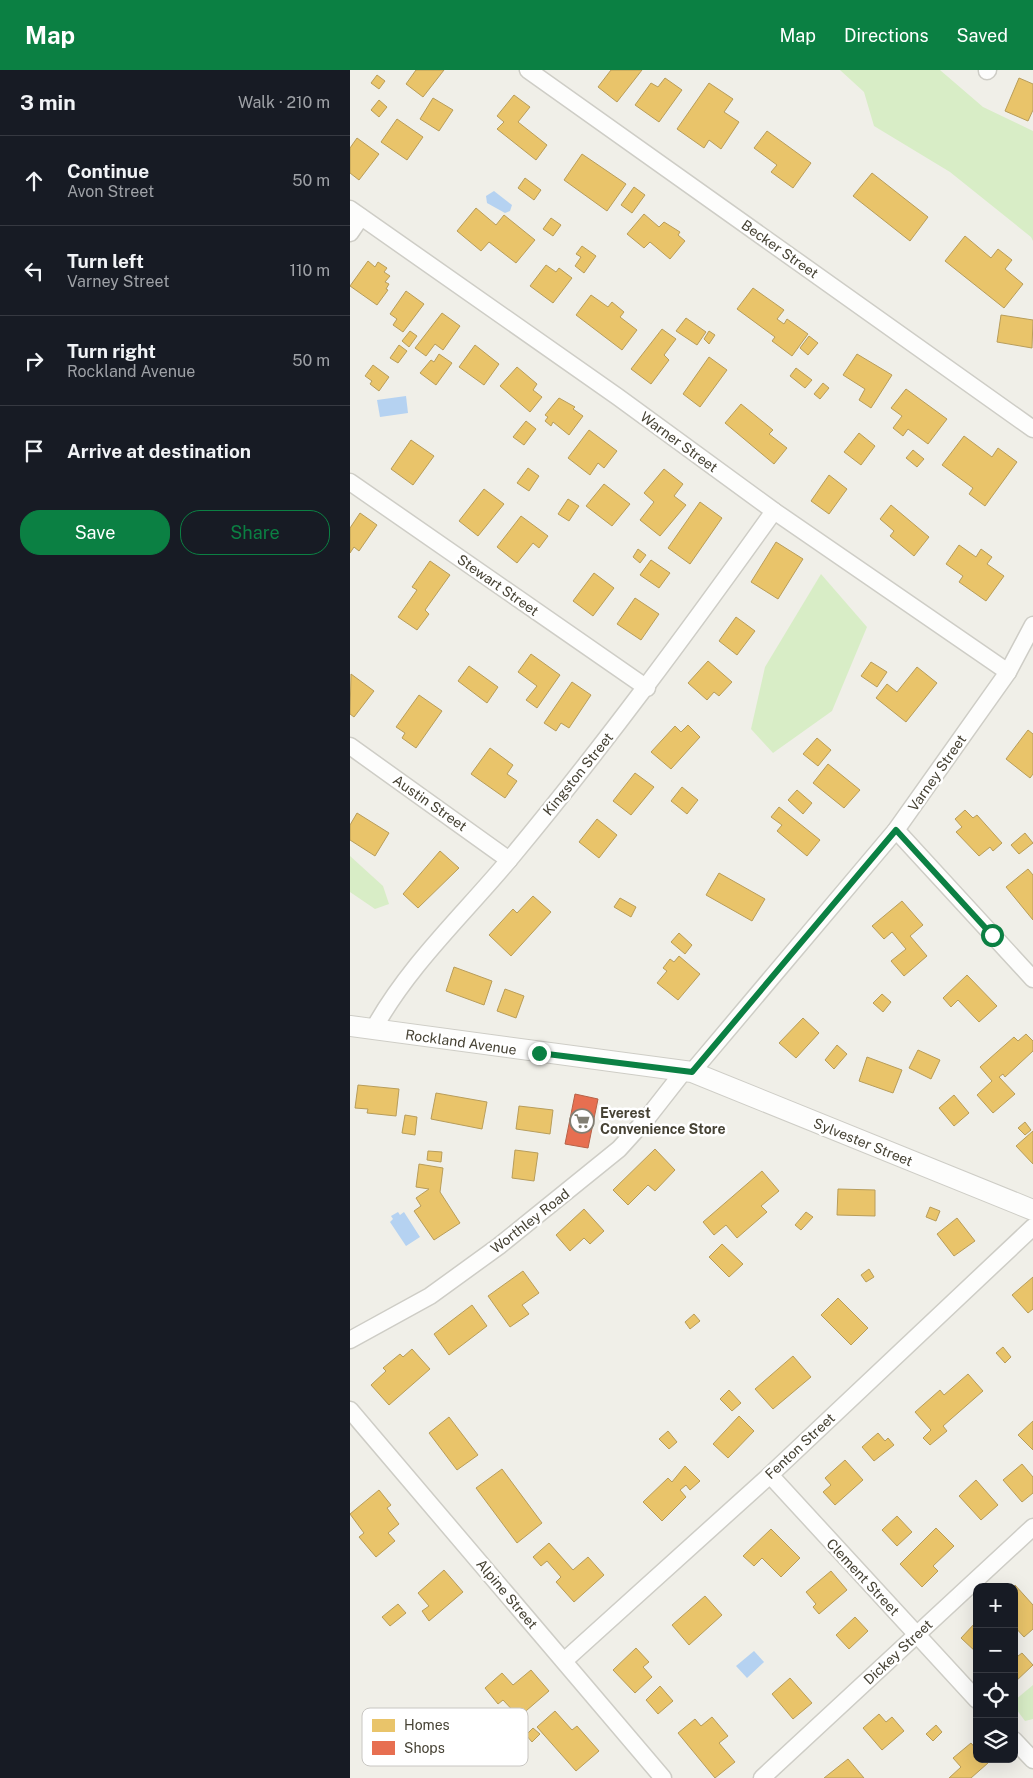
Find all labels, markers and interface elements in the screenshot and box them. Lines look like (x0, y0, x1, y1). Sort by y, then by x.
text: Map (25, 21, 75, 49)
text: Map (779, 25, 816, 46)
text: Directions (844, 25, 929, 46)
text: Saved (957, 25, 1008, 46)
text: 3 min (20, 90, 76, 115)
text: Walk · 210 m (238, 93, 330, 112)
text: Continue (67, 160, 149, 182)
icon: ahead (20, 167, 48, 195)
text: 50 m (292, 171, 330, 190)
text: Avon Street (67, 182, 154, 201)
street label: Becker Street (738, 217, 822, 281)
text: Turn left (67, 250, 144, 272)
icon: left (20, 257, 48, 285)
text: 110 m (289, 261, 330, 280)
text: Varney Street (67, 272, 169, 291)
text: Turn right (67, 340, 156, 362)
icon: right (20, 347, 48, 375)
text: 50 m (292, 351, 330, 370)
text: Rockland Avenue (67, 362, 195, 381)
street label: Warner Street (637, 409, 721, 475)
icon: arrive (20, 437, 48, 465)
text: Arrive at destination (67, 440, 251, 462)
button: Save (20, 510, 170, 555)
button: Share (180, 510, 330, 555)
street label: Stewart Street (454, 551, 542, 619)
street label: Kingston Street (540, 729, 616, 819)
street label: Varney Street (905, 732, 969, 814)
street label: Austin Street (390, 772, 470, 834)
route start (981, 924, 1004, 947)
street label: Rockland Avenue (404, 1026, 518, 1058)
route end (528, 1042, 551, 1065)
place label: Everest Convenience Store (600, 1105, 726, 1137)
supermarket icon: Everest Convenience Store (569, 1108, 595, 1134)
street label: Sylvester Street (811, 1115, 915, 1169)
street label: Worthley Road (488, 1185, 572, 1257)
street label: Fenton Street (762, 1410, 838, 1482)
street label: Clement Street (823, 1535, 903, 1619)
street label: Alpine Street (473, 1556, 541, 1632)
map controls (973, 1583, 1018, 1763)
button: + (973, 1583, 1018, 1628)
street label: Dickey Street (860, 1616, 936, 1688)
button: − (973, 1628, 1018, 1673)
button: locate (973, 1673, 1018, 1718)
legend (362, 1708, 528, 1766)
text: Homes (404, 1717, 450, 1733)
button: layers (973, 1718, 1018, 1763)
text: Shops (404, 1740, 445, 1756)

